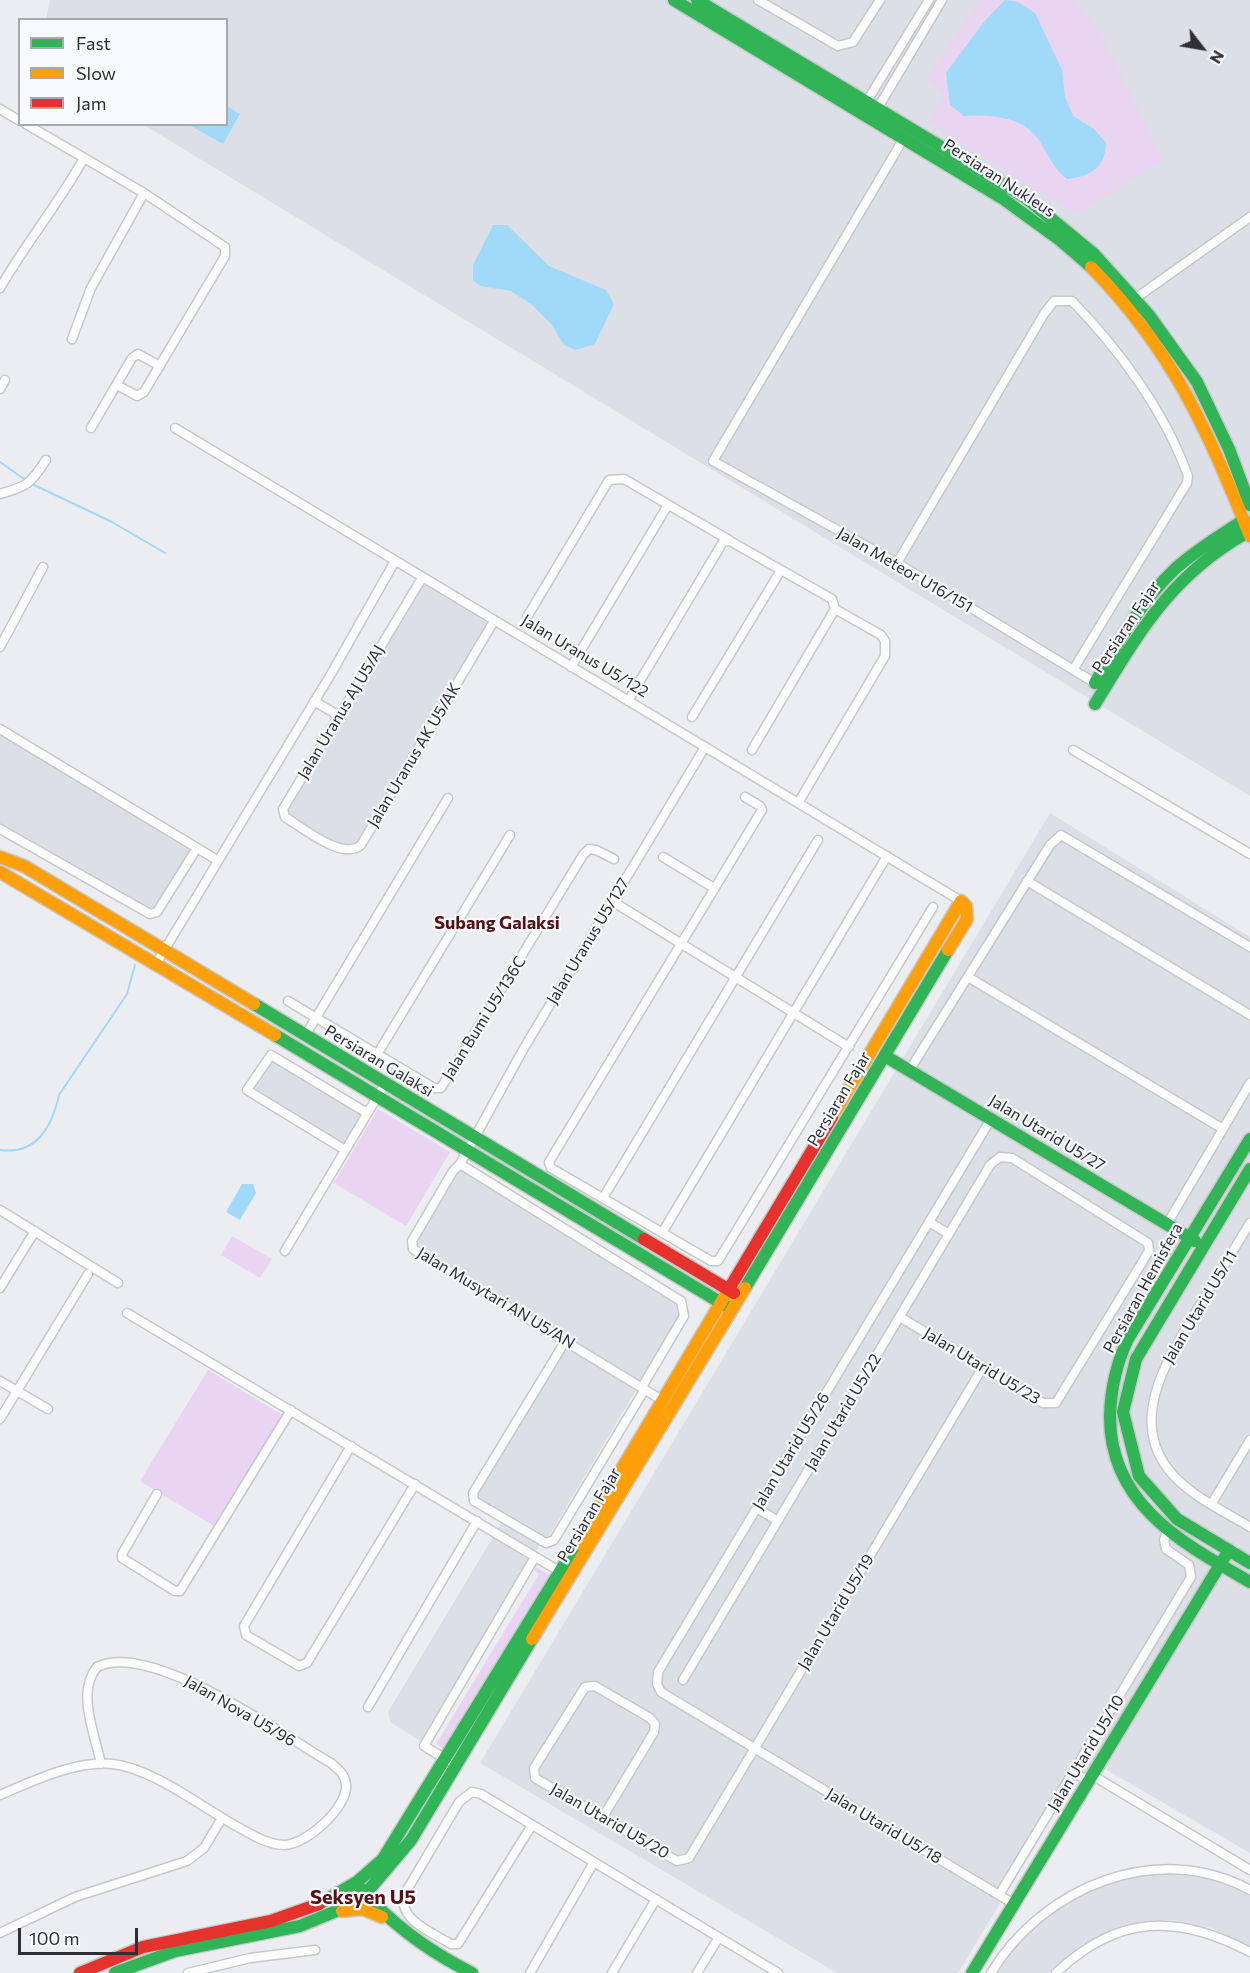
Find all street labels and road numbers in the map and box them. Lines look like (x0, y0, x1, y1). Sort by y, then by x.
street label: Persiaran Nukleus (940, 135, 1058, 221)
street label: Jalan Meteor U16/151 (834, 523, 976, 617)
street label: Persiaran Fajar (1088, 577, 1164, 677)
street label: Jalan Uranus U5/122 (518, 611, 652, 701)
street label: Jalan Uranus AJ U5/AJ (293, 642, 389, 782)
street label: Jalan Uranus AK U5/AK (363, 679, 465, 831)
street label: Jalan Uranus U5/127 (543, 874, 633, 1008)
street label: Jalan Bumi U5/136C (438, 953, 530, 1083)
street label: Persiaran Galaksi (321, 1021, 437, 1101)
street label: Persiaran Fajar (803, 1048, 875, 1150)
street label: Jalan Utarid U5/27 (985, 1091, 1109, 1175)
street label: Persiaran Hemisfera (1099, 1220, 1187, 1356)
street label: Jalan Musytari AN U5/AN (413, 1243, 579, 1353)
street label: Jalan Utarid U5/11 (1159, 1247, 1241, 1367)
street label: Jalan Utarid U5/23 (920, 1324, 1044, 1408)
street label: Jalan Utarid U5/22 (801, 1350, 885, 1474)
street label: Jalan Utarid U5/26 (748, 1389, 834, 1513)
street label: Persiaran Fajar (553, 1464, 625, 1566)
street label: Jalan Utarid U5/19 (794, 1551, 878, 1673)
street label: Jalan Nova U5/96 (181, 1671, 299, 1751)
street label: Jalan Utarid U5/10 (1044, 1691, 1128, 1815)
street label: Jalan Utarid U5/20 (547, 1779, 673, 1863)
street label: Jalan Utarid U5/18 (823, 1784, 945, 1868)

